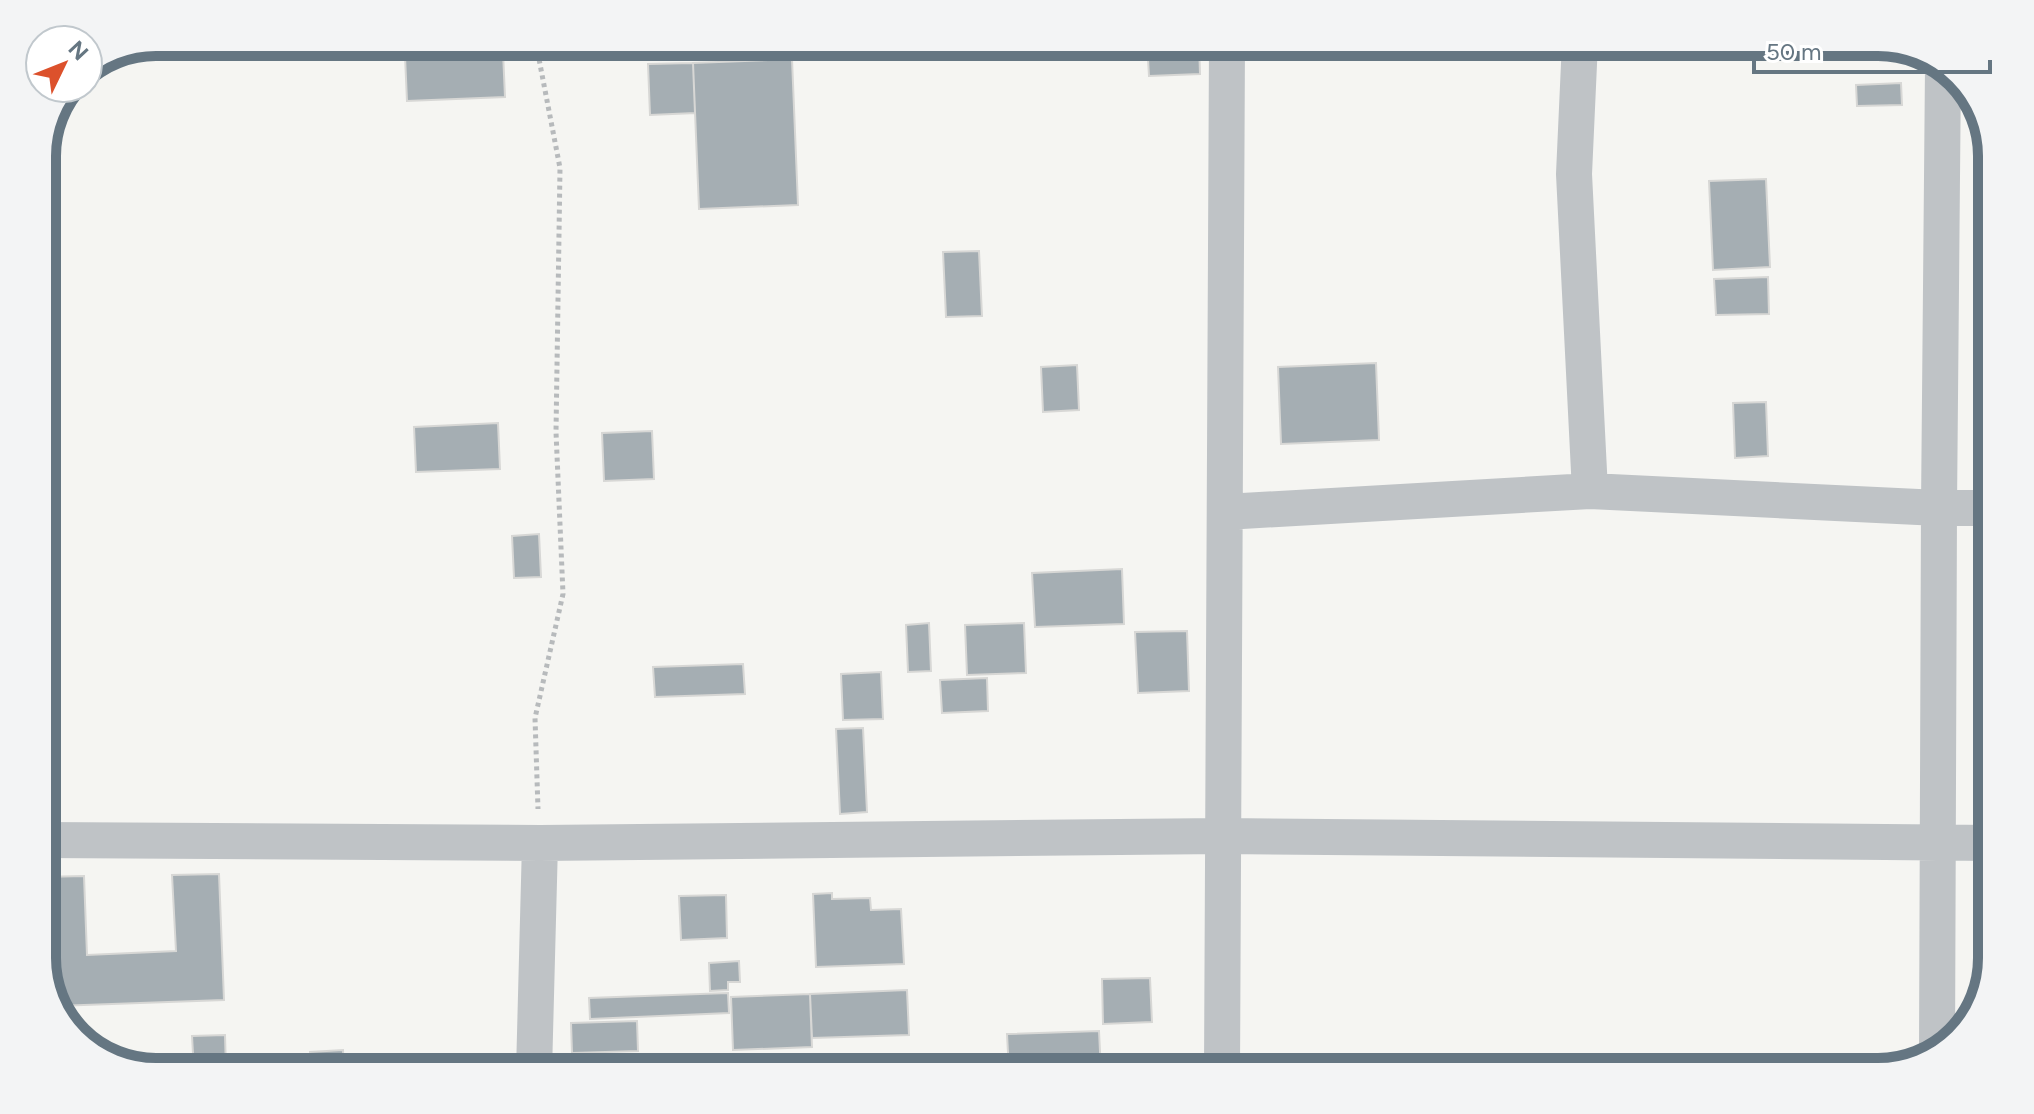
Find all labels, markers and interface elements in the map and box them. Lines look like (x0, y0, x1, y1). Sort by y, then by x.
north arrow (24, 24, 104, 104)
scale bar (1754, 24, 1990, 74)
text: N (63, 35, 94, 66)
text: 50 m (1766, 37, 1822, 66)

